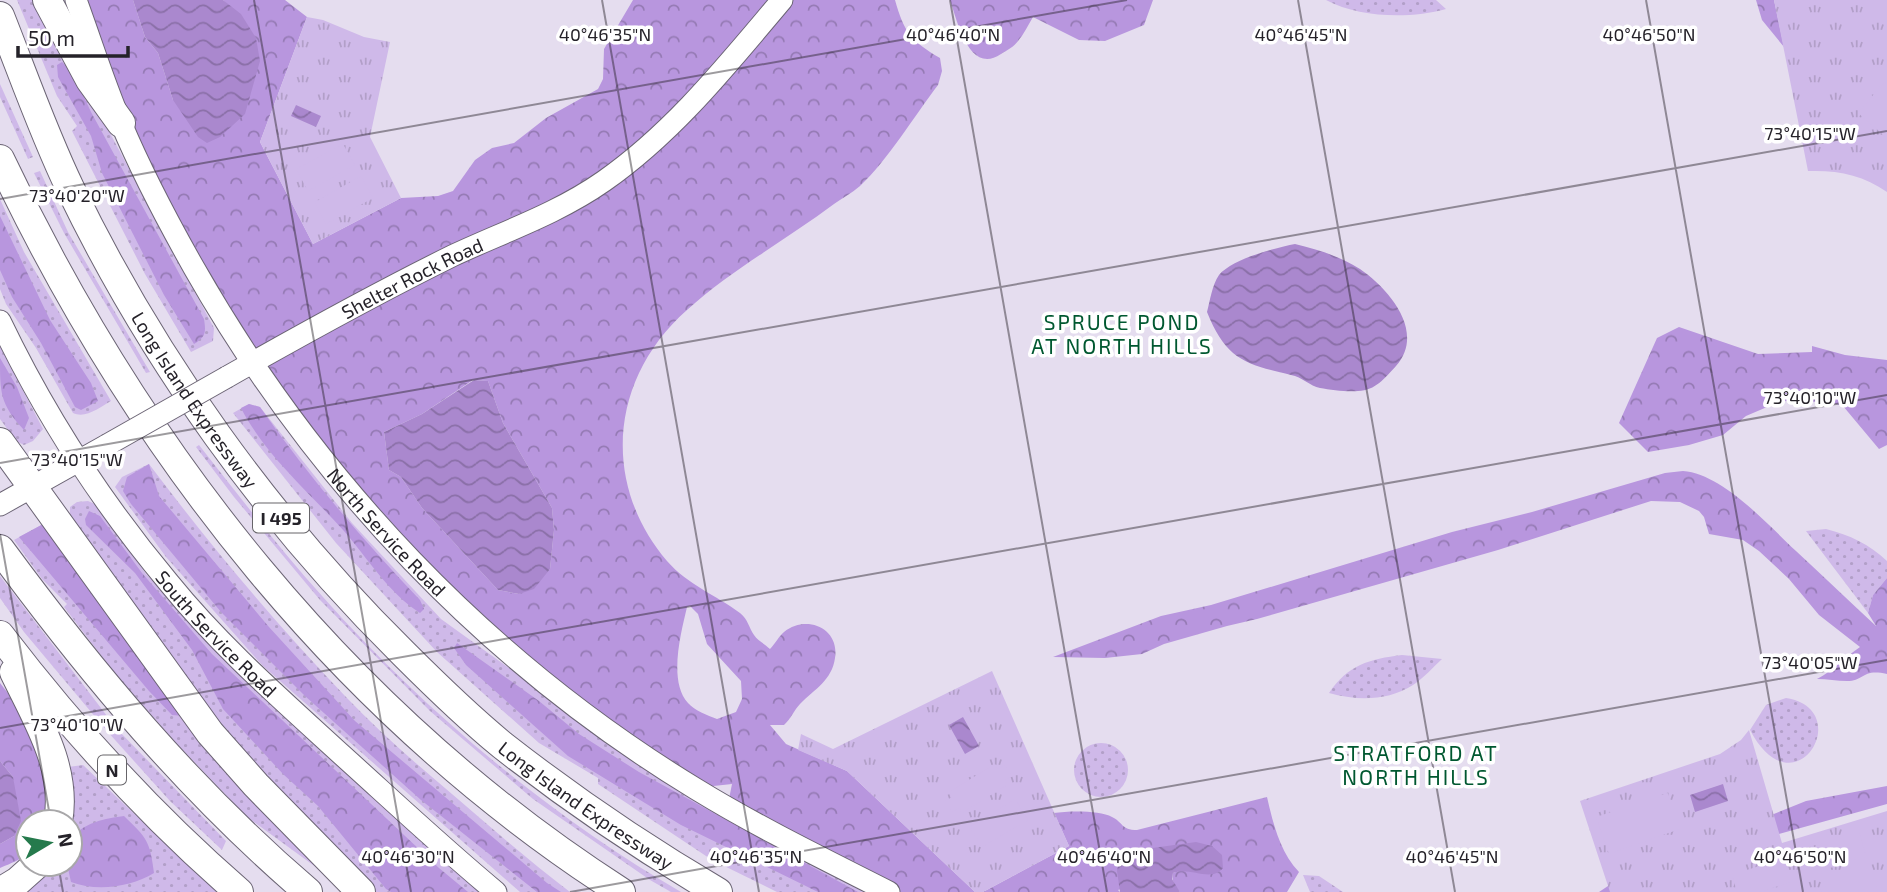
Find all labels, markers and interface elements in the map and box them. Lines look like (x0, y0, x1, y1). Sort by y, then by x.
scale bar (18, 14, 128, 58)
text: 40°46'35"N (559, 23, 651, 45)
text: 40°46'40"N (906, 23, 1000, 45)
text: 40°46'45"N (1255, 23, 1348, 45)
text: 40°46'50"N (1602, 23, 1696, 45)
text: 50 m (28, 25, 75, 50)
text: 73°40'15"W (1764, 122, 1856, 144)
text: 73°40'20"W (29, 184, 125, 206)
street label: Shelter Rock Road (337, 232, 486, 323)
street label: Long Island Expressway (127, 307, 263, 492)
district label: SPRUCE POND AT NORTH HILLS (1031, 309, 1213, 358)
text: 73°40'10"W (1764, 386, 1856, 408)
text: 73°40'15"W (31, 448, 123, 470)
street label: North Service Road (323, 463, 451, 600)
road number: I 495 (253, 504, 309, 532)
street label: South Service Road (152, 565, 282, 701)
text: 73°40'05"W (1762, 651, 1858, 673)
text: 73°40'10"W (31, 713, 123, 735)
street label: Long Island Expressway (494, 736, 678, 874)
district label: STRATFORD AT NORTH HILLS (1333, 740, 1499, 789)
road number: N (98, 756, 126, 784)
north arrow (14, 808, 84, 878)
text: N (54, 831, 79, 849)
text: 40°46'30"N (361, 845, 455, 867)
text: 40°46'35"N (710, 845, 802, 867)
text: 40°46'40"N (1057, 845, 1151, 867)
text: 40°46'45"N (1406, 845, 1499, 867)
text: 40°46'50"N (1753, 845, 1847, 867)

